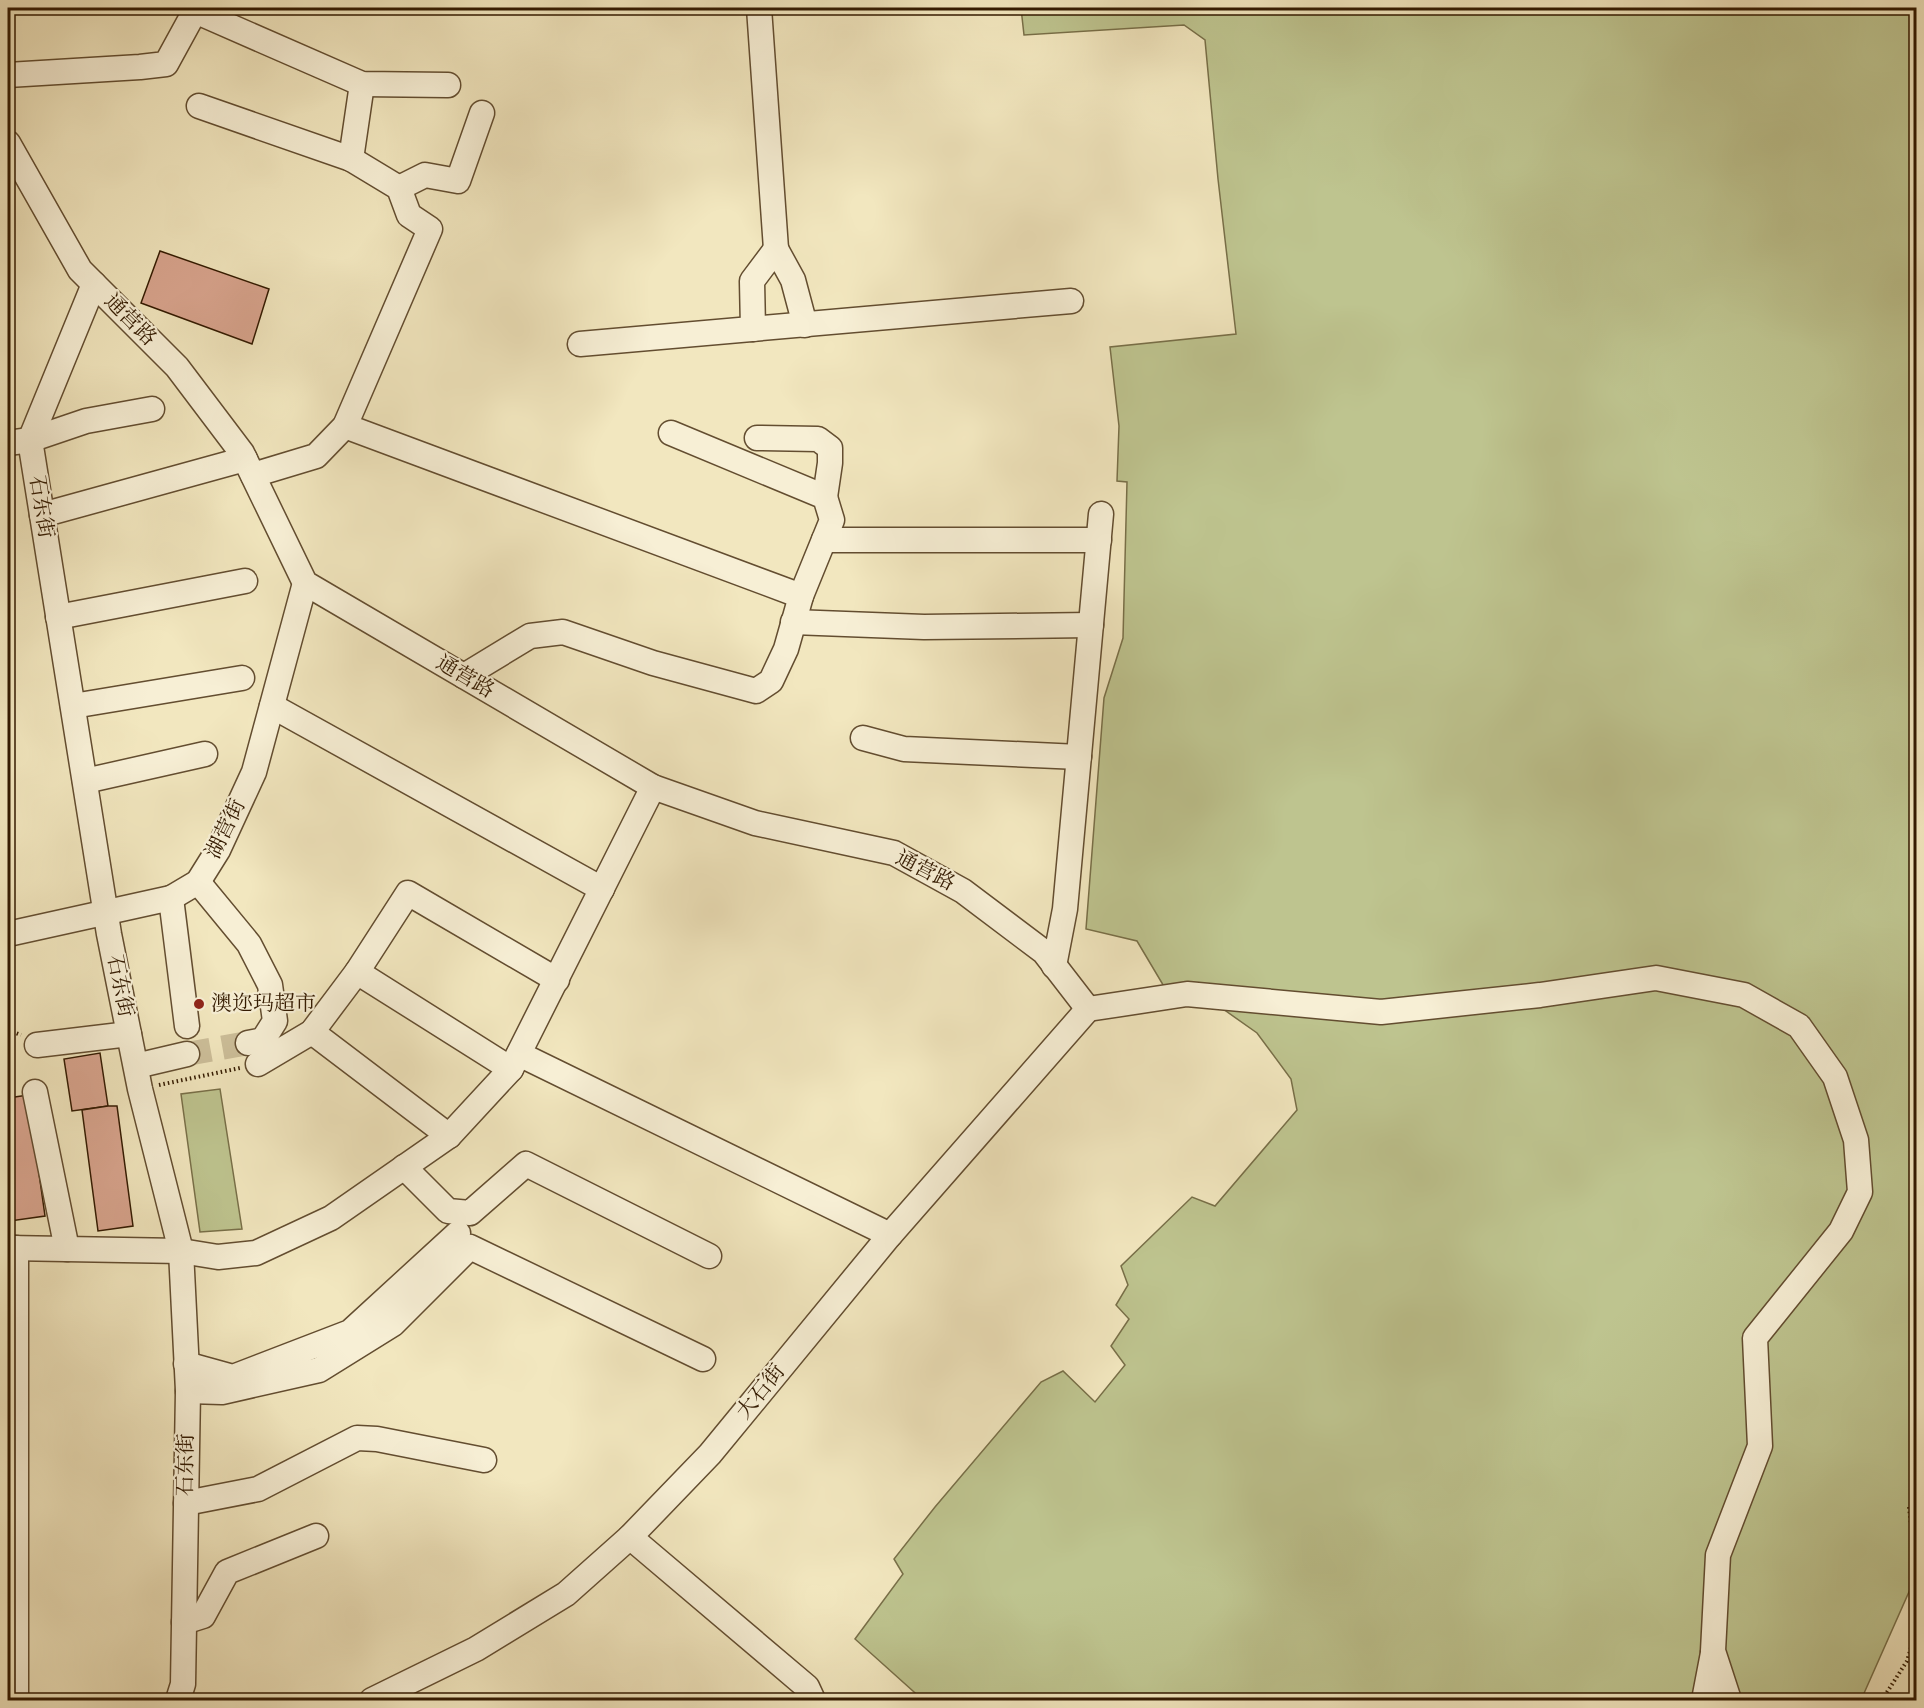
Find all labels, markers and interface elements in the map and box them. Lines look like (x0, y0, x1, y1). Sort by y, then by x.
street label: 通营路 (99, 289, 161, 351)
street label: 石东街 (23, 474, 59, 540)
street label: 通营路 (431, 650, 499, 704)
street label: 湖营街 (201, 795, 251, 863)
street label: 通营路 (891, 845, 959, 897)
street label: 石东街 (101, 953, 139, 1019)
place label: 澳迩玛超市 (211, 991, 316, 1017)
marker: 澳迩玛超市 (192, 997, 206, 1011)
street label: 大石街 (731, 1359, 791, 1425)
street label: 石东街 (172, 1433, 200, 1497)

